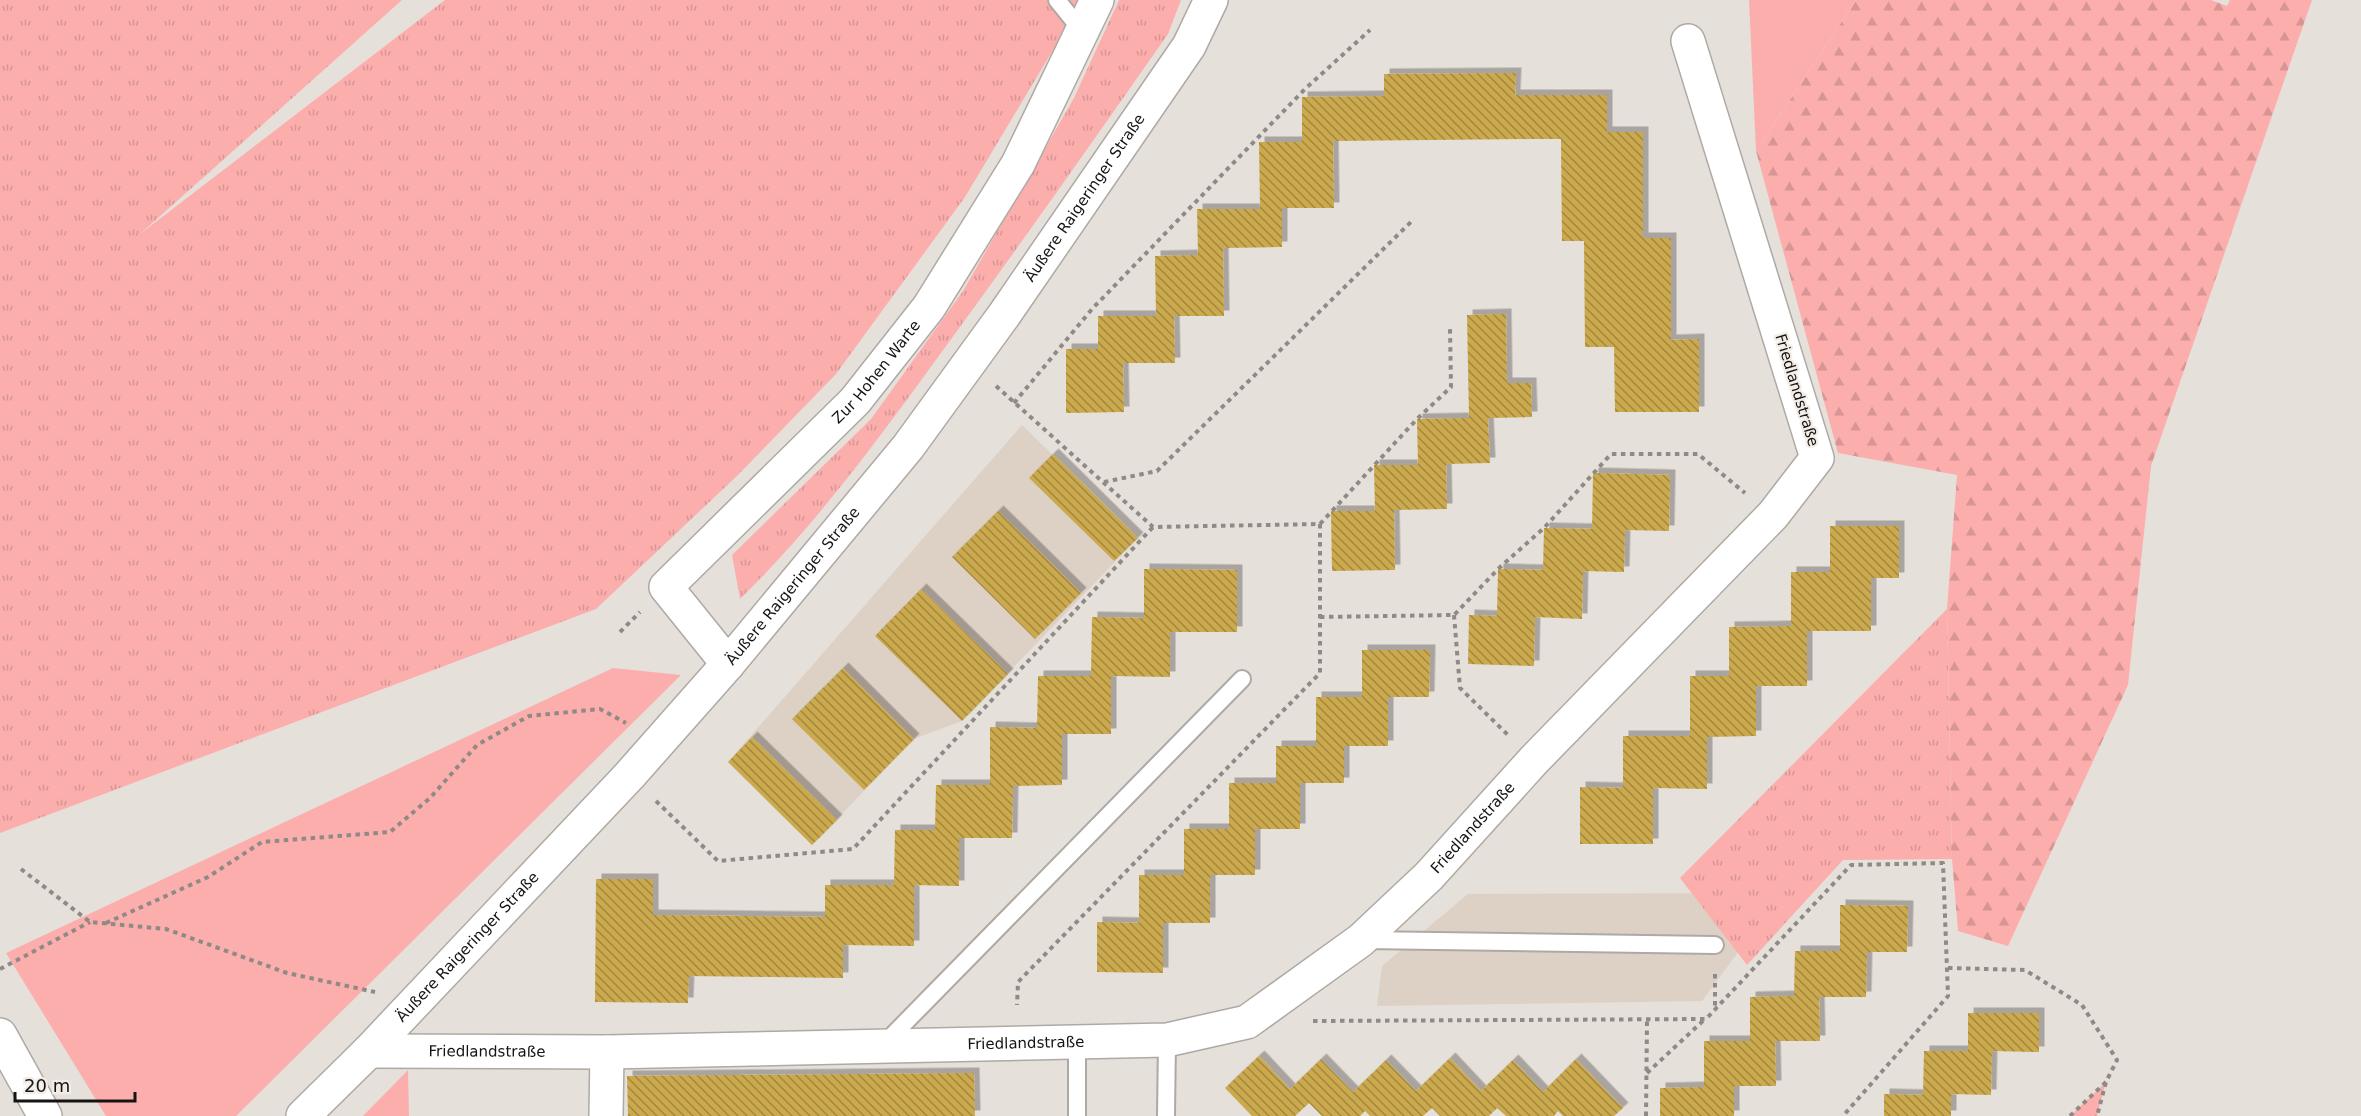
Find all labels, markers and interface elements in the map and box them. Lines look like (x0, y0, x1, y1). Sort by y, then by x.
street label: Äußere Raigeringer Straße (1020, 110, 1149, 285)
street label: Zur Hohen Warte (828, 317, 924, 427)
street label: Friedlandstraße (1771, 332, 1823, 448)
street label: Äußere Raigeringer Straße (721, 503, 863, 668)
street label: Friedlandstraße (1427, 778, 1519, 877)
street label: Äußere Raigeringer Straße (392, 868, 543, 1026)
street label: Friedlandstraße (967, 1033, 1085, 1053)
street label: Friedlandstraße (429, 1042, 545, 1061)
scale bar (15, 1065, 135, 1103)
text: 20 m (24, 1075, 70, 1096)

